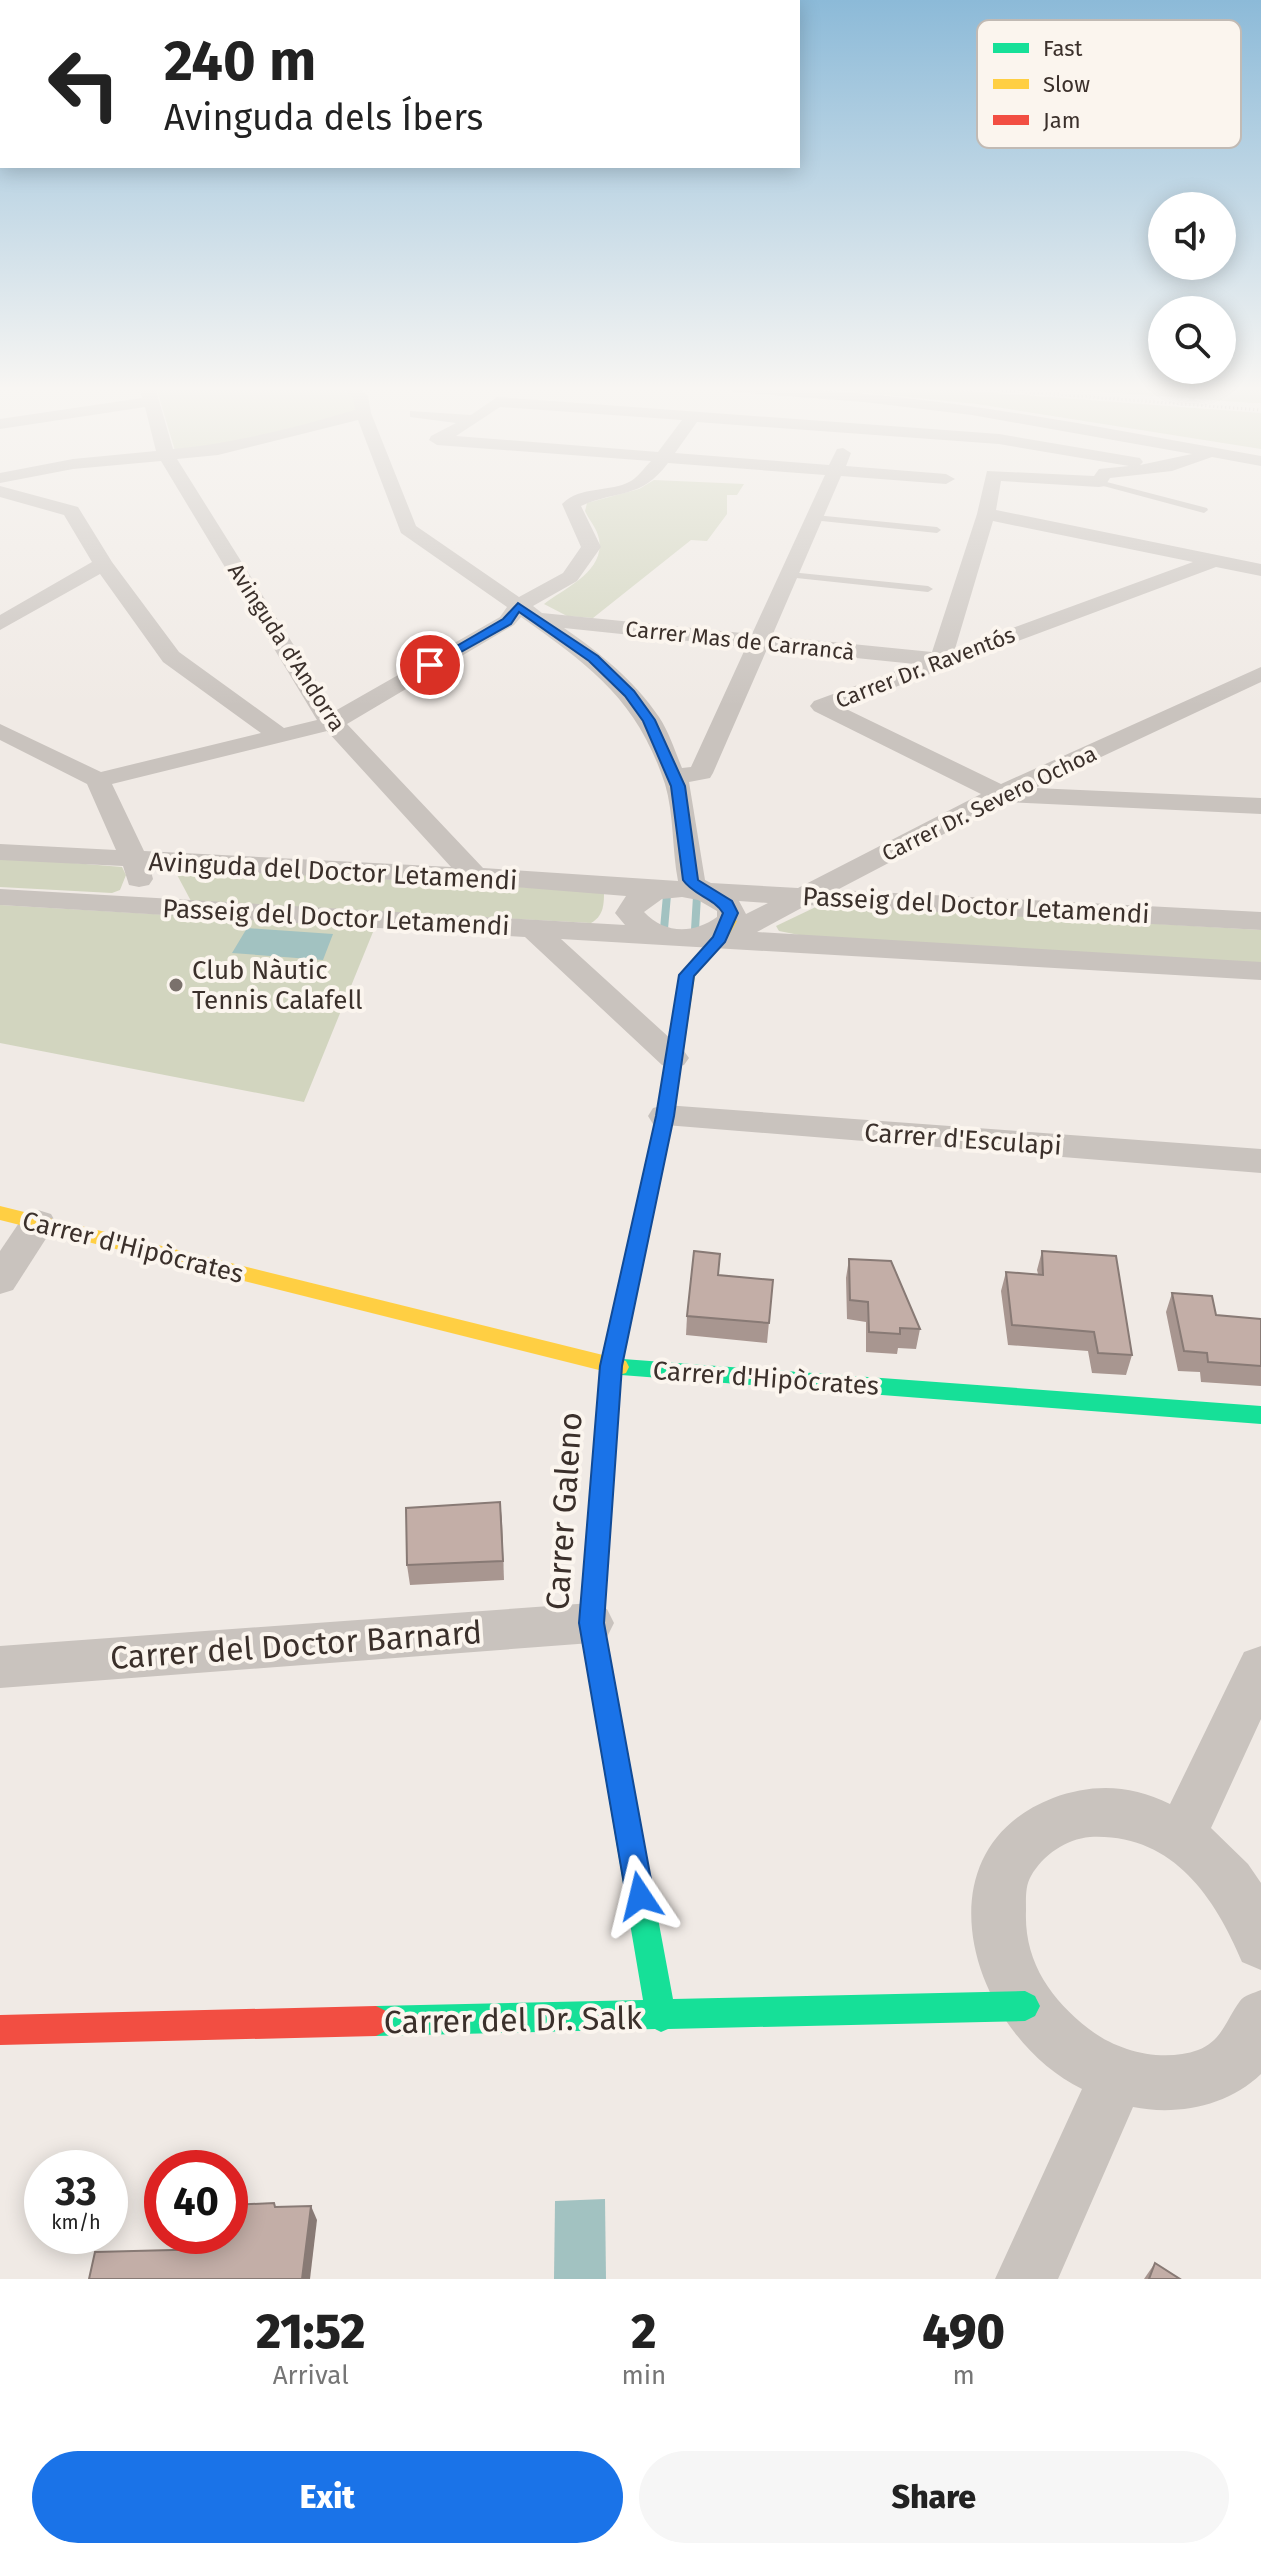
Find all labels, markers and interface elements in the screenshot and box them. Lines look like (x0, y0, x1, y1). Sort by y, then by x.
legend (977, 20, 1241, 148)
text: 240 m (164, 28, 316, 95)
icon: left (32, 32, 136, 136)
text: Fast (1043, 35, 1083, 62)
text: Slow (1043, 71, 1090, 98)
text: Avinguda dels Íbers (164, 96, 483, 140)
text: Jam (1043, 107, 1081, 134)
map controls (1148, 192, 1236, 384)
button: sound (1148, 192, 1236, 280)
button: search (1148, 296, 1236, 384)
street label: Avinguda d'Andorra (222, 558, 351, 736)
street label: Carrer Mas de Carrancà (624, 615, 856, 666)
street label: Carrer Dr. Raventós (832, 621, 1019, 714)
pin (396, 631, 464, 699)
icon: arrive (408, 643, 452, 687)
street label: Carrer Dr. Severo Ochoa (878, 740, 1101, 867)
street label: Avinguda del Doctor Letamendi (148, 846, 518, 897)
street label: Passeig del Doctor Letamendi (802, 881, 1150, 930)
street label: Passeig del Doctor Letamendi (162, 893, 510, 942)
place label: Club Nàutic Tennis Calafell (192, 955, 363, 1016)
marker: Club Nàutic Tennis Calafell (167, 976, 185, 994)
street label: Carrer d'Esculapi (863, 1117, 1063, 1162)
street label: Carrer d'Hipòcrates (19, 1205, 247, 1290)
street label: Carrer d'Hipòcrates (652, 1355, 880, 1402)
street label: Carrer Galeno (538, 1411, 590, 1611)
street label: Carrer del Doctor Barnard (109, 1613, 483, 1677)
position arrow (598, 1854, 682, 1938)
street label: Carrer del Dr. Salk (384, 1999, 643, 2041)
speed limit sign: 40 (144, 2150, 248, 2254)
text: 33 (55, 2168, 97, 2216)
text: km/h (51, 2210, 101, 2234)
text: 21:52 (256, 2303, 365, 2361)
text: 2 (631, 2303, 656, 2361)
text: 490 (922, 2303, 1005, 2361)
text: Arrival (273, 2360, 349, 2391)
text: min (621, 2360, 666, 2391)
text: m (952, 2360, 975, 2391)
button: Exit (32, 2451, 623, 2543)
button: Share (639, 2451, 1229, 2543)

